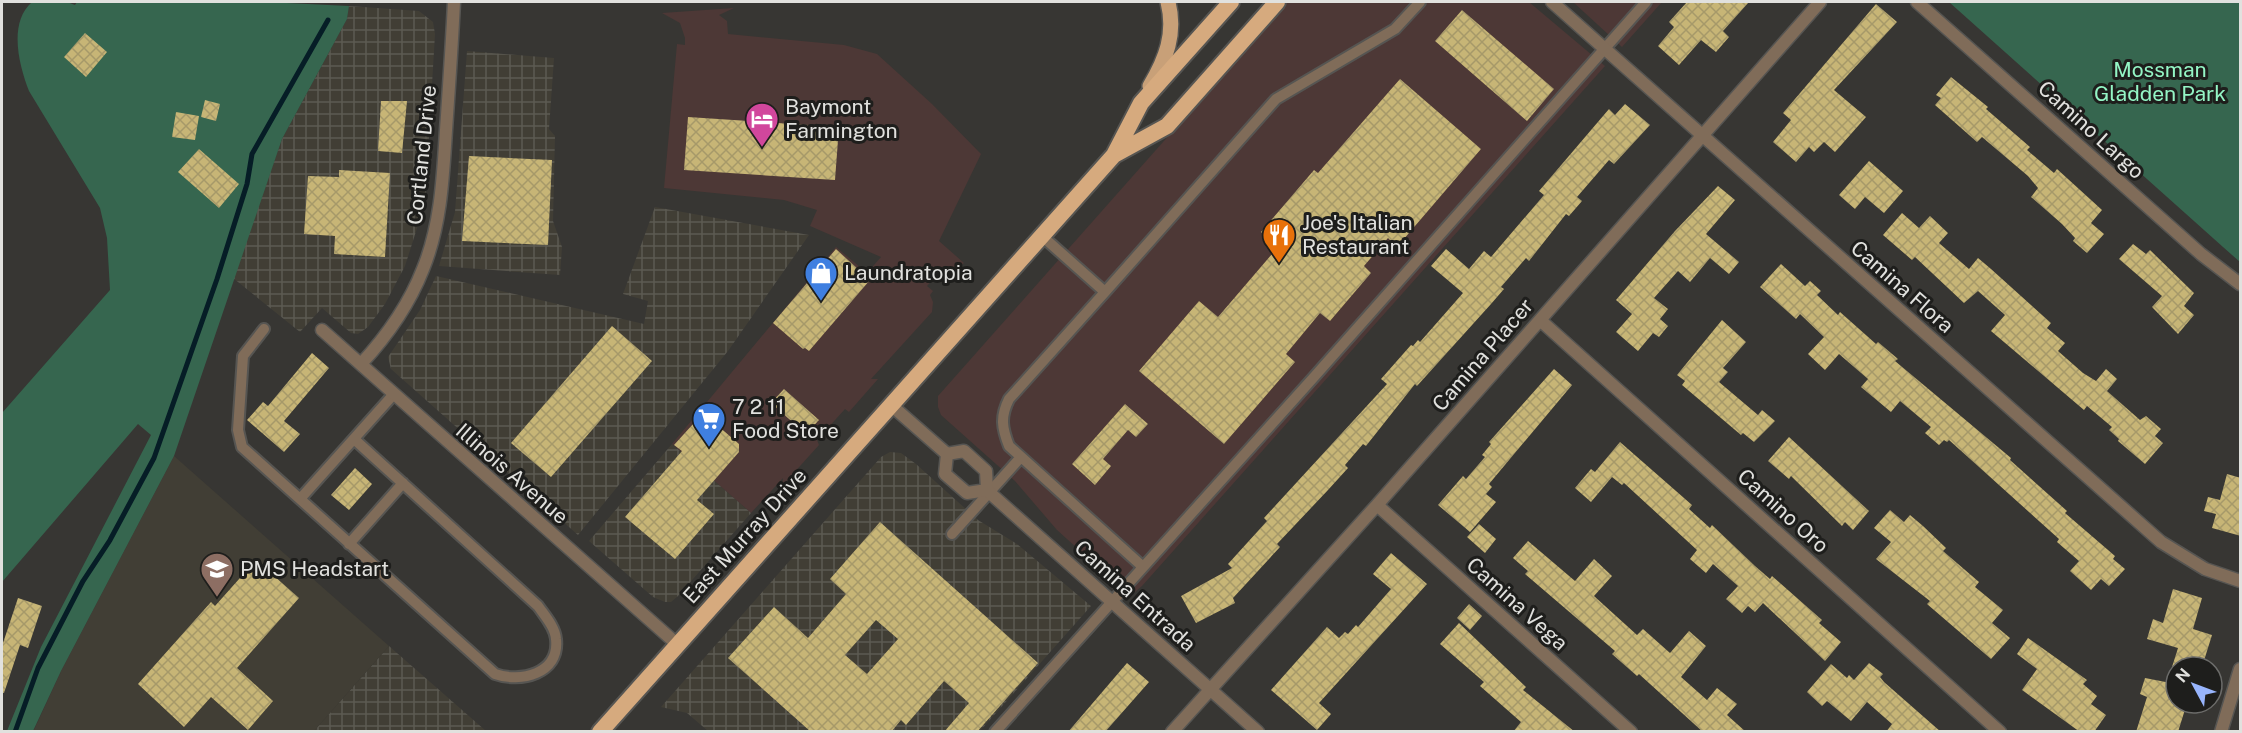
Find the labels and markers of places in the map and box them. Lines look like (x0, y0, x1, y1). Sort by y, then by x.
place label: Baymont Farmington (785, 94, 898, 143)
hotel icon: Baymont Farmington (744, 101, 780, 148)
place label: Joe's Italian Restaurant (1302, 210, 1413, 259)
restaurant icon: Joe's Italian Restaurant (1261, 217, 1297, 264)
shop icon: Laundratopia (803, 255, 839, 302)
place label: Laundratopia (844, 260, 973, 285)
place label: 7 2 11 Food Store (732, 394, 839, 443)
supermarket icon: 7 2 11 Food Store (691, 401, 727, 448)
school or university icon: PMS Headstart (199, 551, 235, 598)
place label: PMS Headstart (240, 556, 389, 581)

